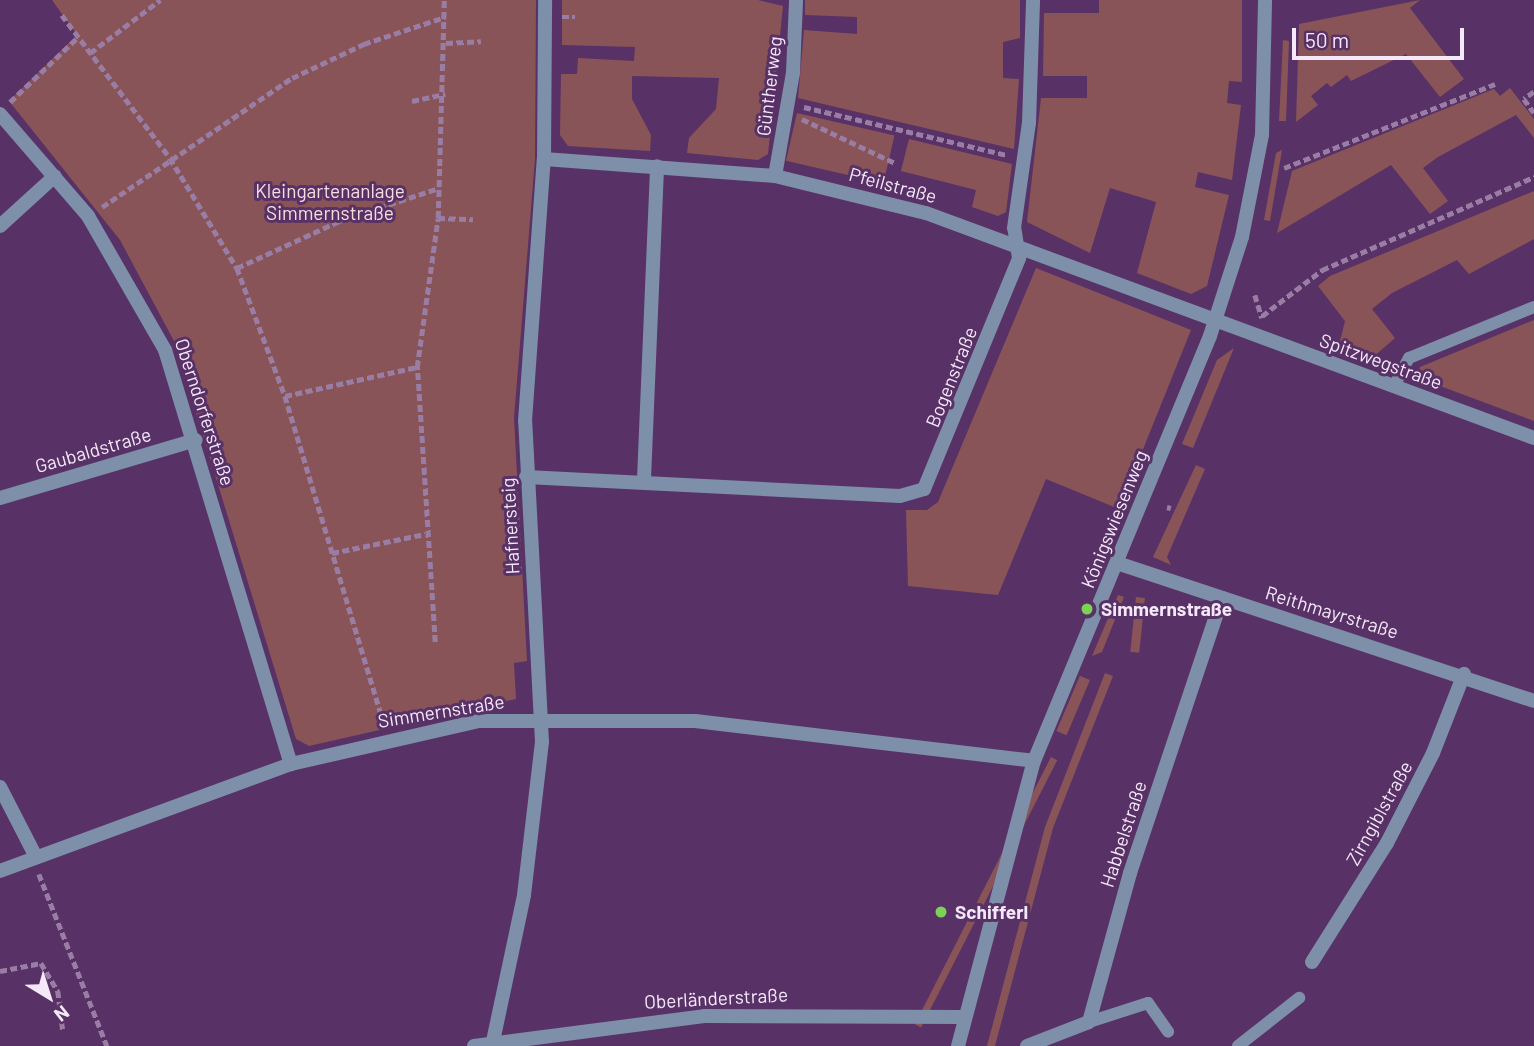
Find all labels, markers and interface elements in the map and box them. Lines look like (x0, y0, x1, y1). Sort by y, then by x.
scale bar (1296, 14, 1468, 58)
text: 50 m (1305, 27, 1349, 52)
street label: Güntherweg (752, 35, 786, 137)
street label: Pfeilstraße (847, 162, 939, 208)
park label: Kleingartenanlage Simmernstraße (255, 180, 405, 224)
street label: Bogenstraße (921, 324, 981, 430)
street label: Spitzwegstraße (1317, 328, 1445, 394)
street label: Oberndorferstraße (170, 336, 240, 488)
street label: Gaubaldstraße (32, 423, 154, 477)
street label: Königswiesenweg (1076, 447, 1152, 591)
street label: Hafnersteig (496, 477, 524, 575)
street label: Reithmayrstraße (1263, 581, 1401, 643)
place label: Simmernstraße (1101, 598, 1232, 620)
marker: Simmernstraße (1079, 601, 1095, 617)
street label: Simmernstraße (376, 690, 506, 732)
street label: Zirngiblstraße (1341, 757, 1417, 869)
street label: Habbelstraße (1095, 778, 1151, 890)
place label: Schifferl (955, 901, 1028, 923)
marker: Schifferl (933, 904, 949, 920)
north arrow (14, 962, 84, 1032)
street label: Oberländerstraße (644, 983, 788, 1013)
text: N (50, 1001, 74, 1027)

